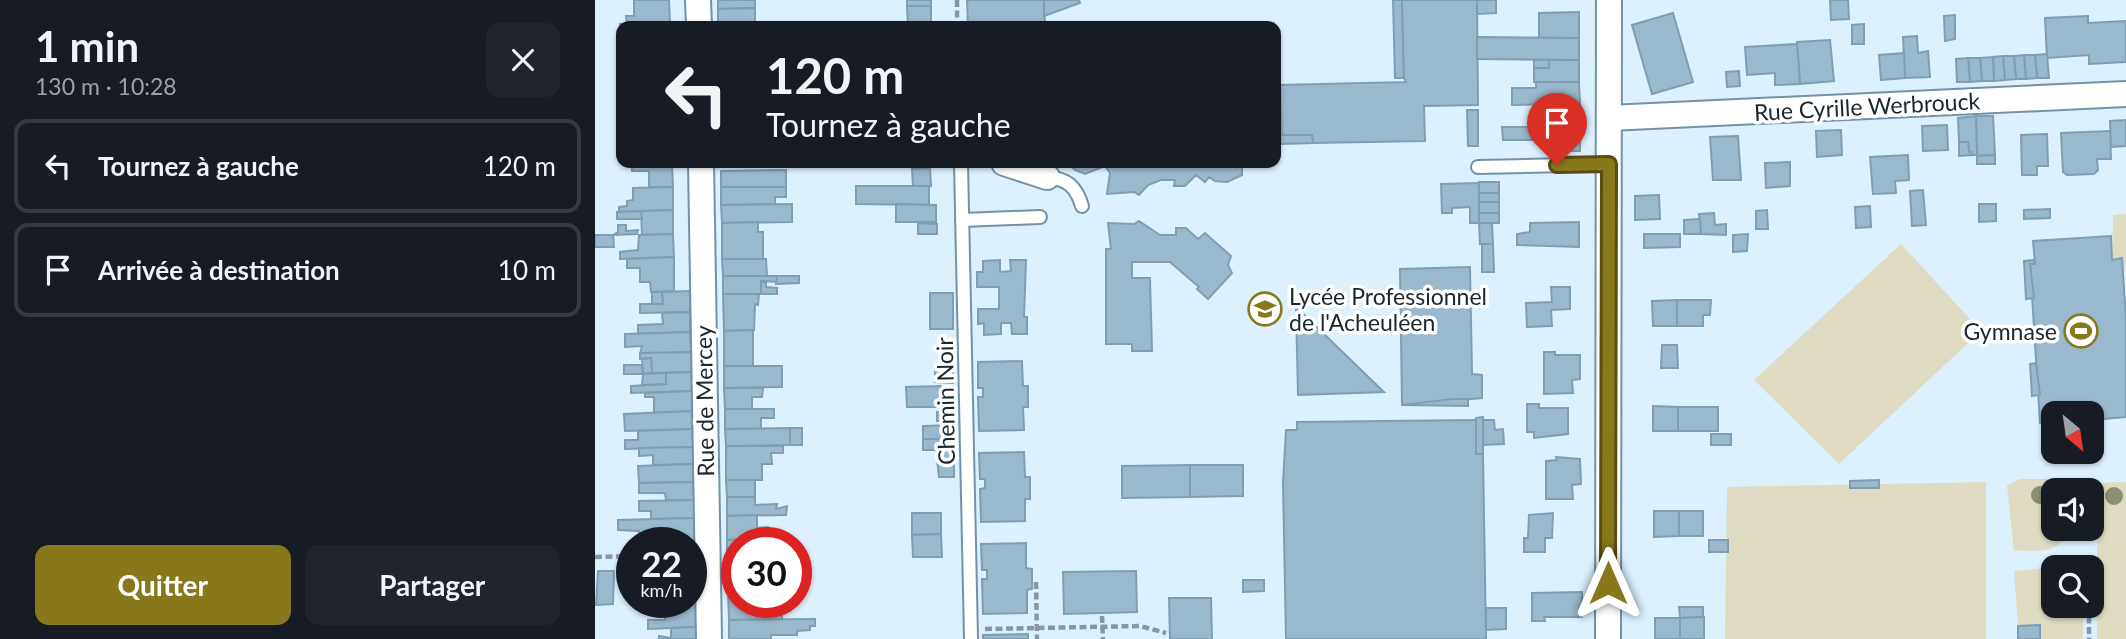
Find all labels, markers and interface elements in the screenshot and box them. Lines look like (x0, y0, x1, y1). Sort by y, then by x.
text: 1 min (35, 21, 139, 71)
button: close (486, 23, 560, 97)
text: 120 m (766, 46, 904, 104)
icon: left (651, 49, 742, 140)
text: 130 m · 10:28 (35, 72, 177, 100)
street label: Rue Cyrille Werbrouck (1753, 86, 1981, 126)
pin (1527, 93, 1587, 165)
icon: arrive (1538, 104, 1576, 142)
text: Tournez à gauche (766, 105, 1011, 144)
icon: left (39, 147, 77, 185)
text: Tournez à gauche (98, 150, 299, 182)
text: 120 m (483, 150, 556, 182)
icon: arrive (39, 251, 77, 289)
text: Arrivée à destination (98, 254, 340, 286)
text: 10 m (498, 254, 556, 286)
place label: Lycée Professionnel de l'Acheuléen (1289, 282, 1487, 336)
school or university icon: Lycée Professionnel de l'Acheuléen (1246, 290, 1284, 328)
sports icon: Gymnase (2062, 312, 2100, 350)
place label: Gymnase (1963, 317, 2057, 345)
street label: Rue de Mercey (689, 325, 719, 477)
street label: Chemin Noir (930, 336, 960, 465)
north arrow (2041, 401, 2103, 464)
map controls (2041, 401, 2104, 618)
button: sound (2041, 478, 2104, 541)
speed limit sign: 30 (721, 527, 812, 618)
text: 22 (641, 542, 682, 584)
button: Quitter (35, 545, 291, 625)
button: Partager (305, 545, 560, 625)
position arrow (1571, 546, 1645, 620)
button: search (2041, 555, 2104, 618)
text: km/h (640, 579, 683, 601)

